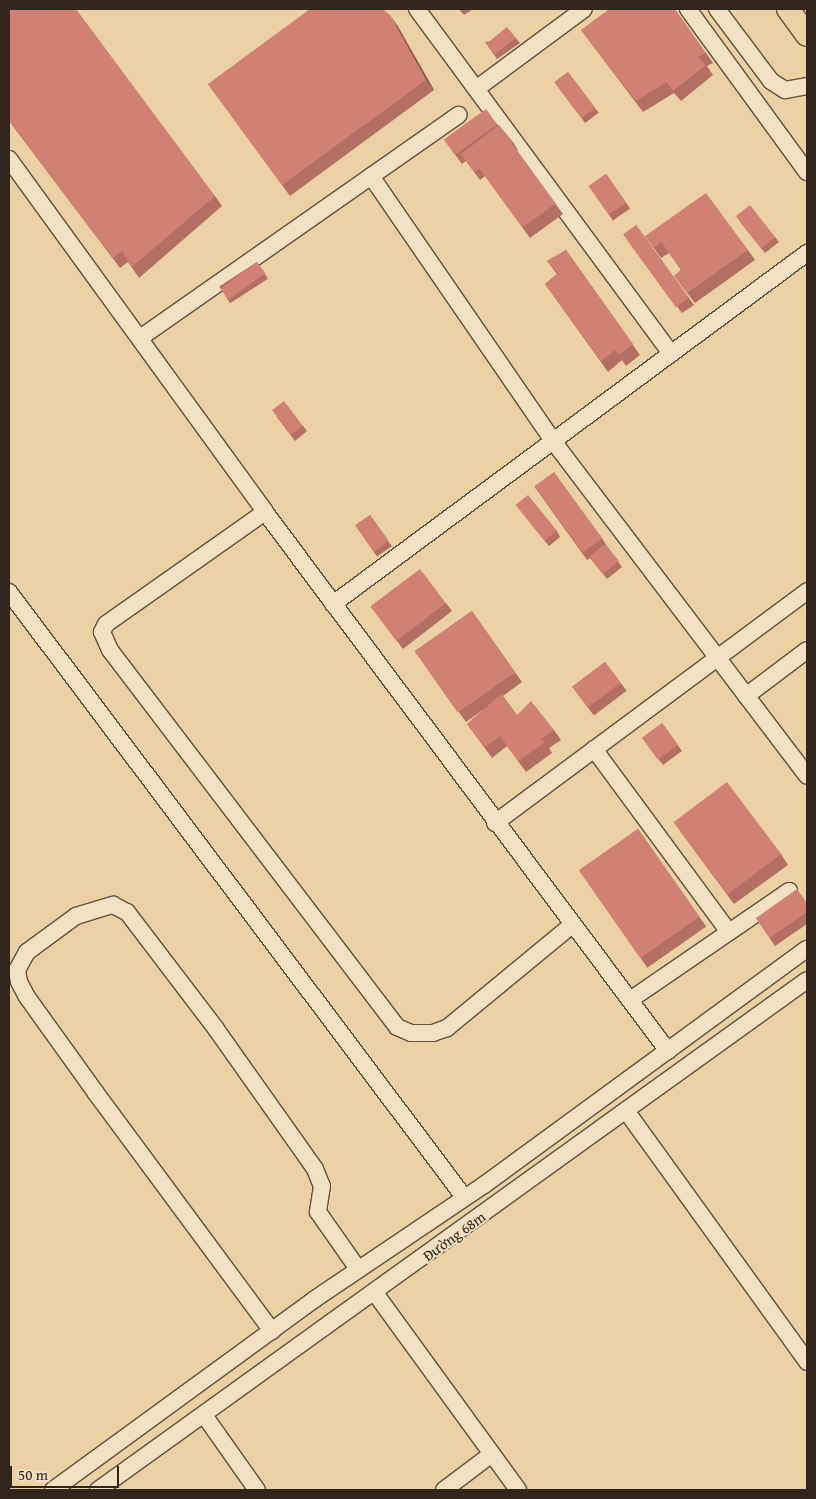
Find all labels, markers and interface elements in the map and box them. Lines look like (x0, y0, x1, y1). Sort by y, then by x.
street label: Đường 68m (419, 1207, 489, 1265)
scale bar (12, 1456, 121, 1488)
text: 50 m (18, 1464, 48, 1485)

